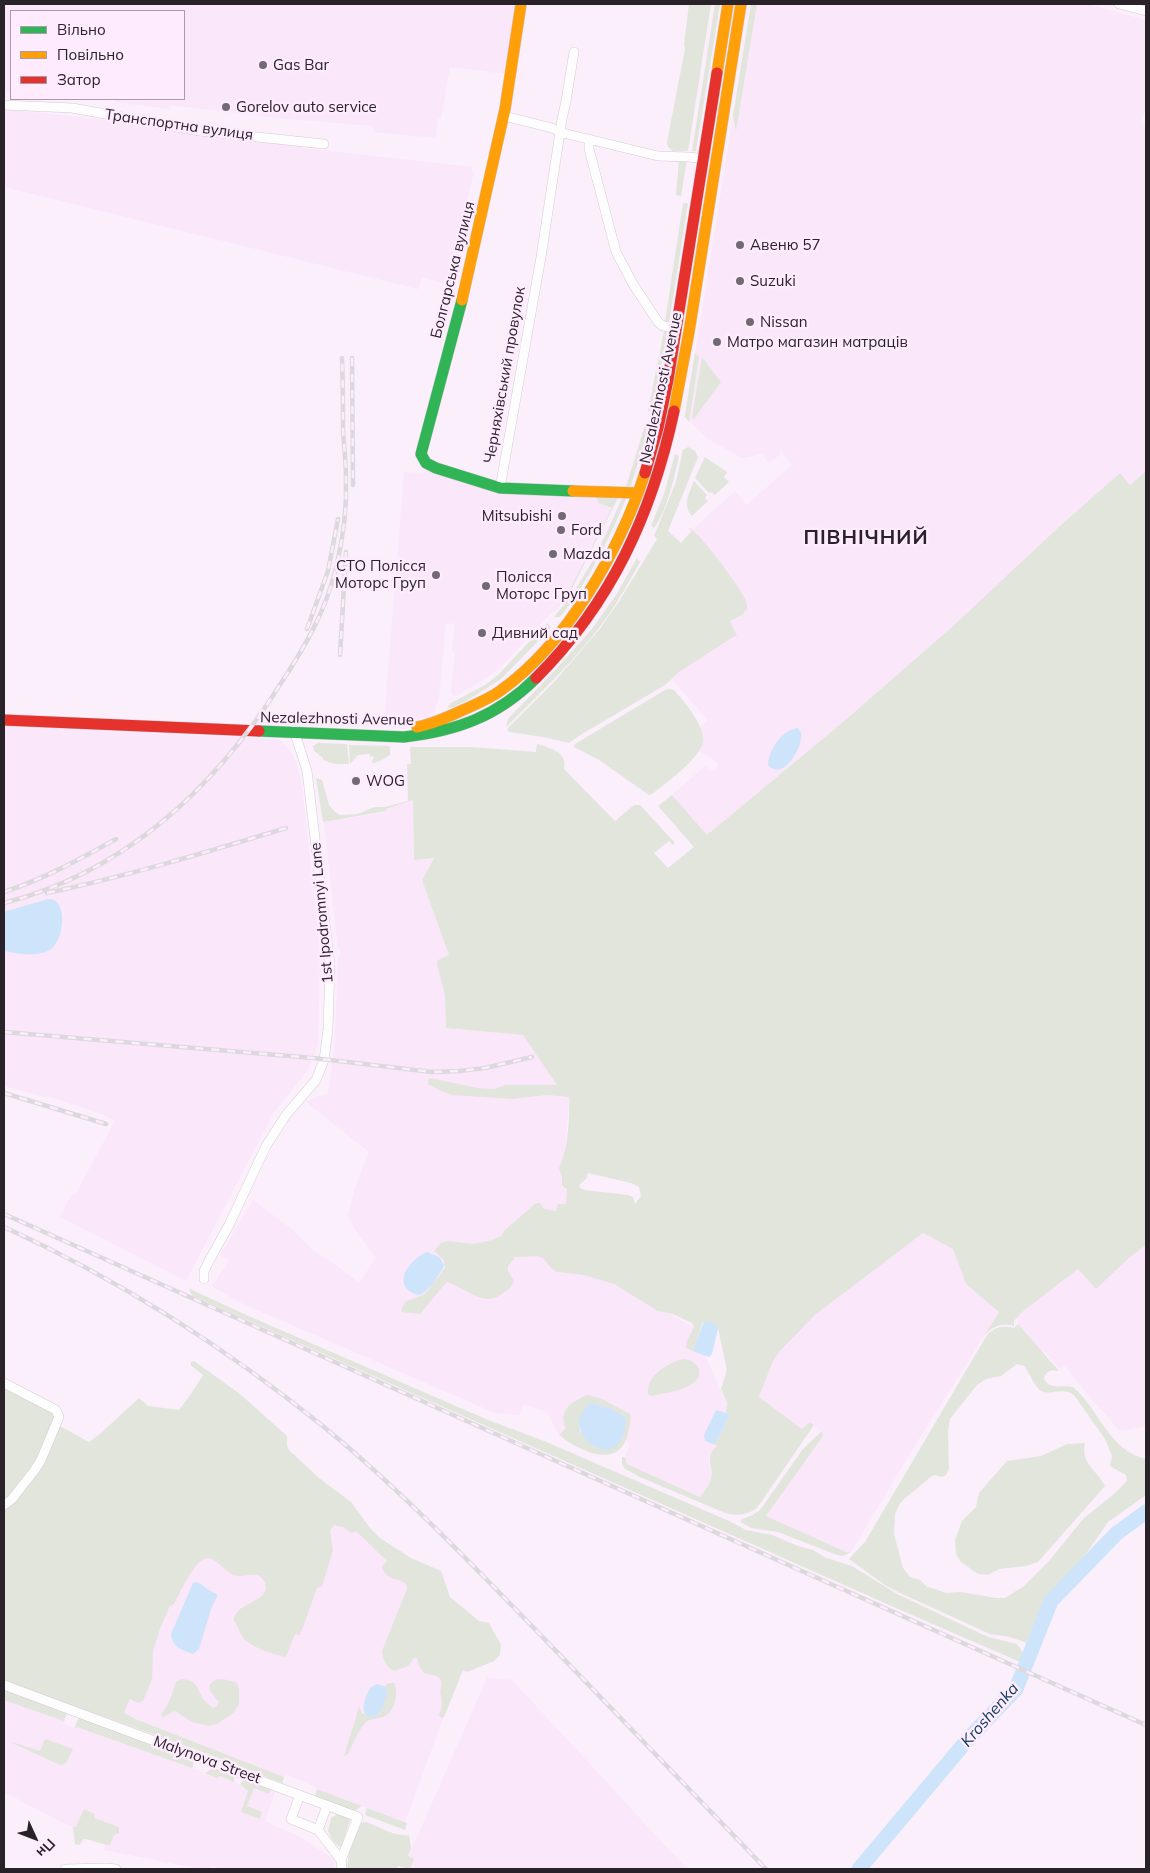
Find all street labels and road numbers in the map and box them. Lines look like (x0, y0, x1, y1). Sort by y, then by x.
street label: Транспортна вулиця (104, 106, 254, 144)
street label: Болгарська вулиця (427, 200, 479, 340)
street label: Черняхівський провулок (481, 285, 529, 465)
street label: Nezalezhnosti Avenue (636, 311, 686, 465)
street label: Nezalezhnosti Avenue (260, 709, 414, 729)
street label: 1st Ipodromnyi Lane (307, 842, 337, 984)
street label: Malynova Street (151, 1732, 263, 1788)

